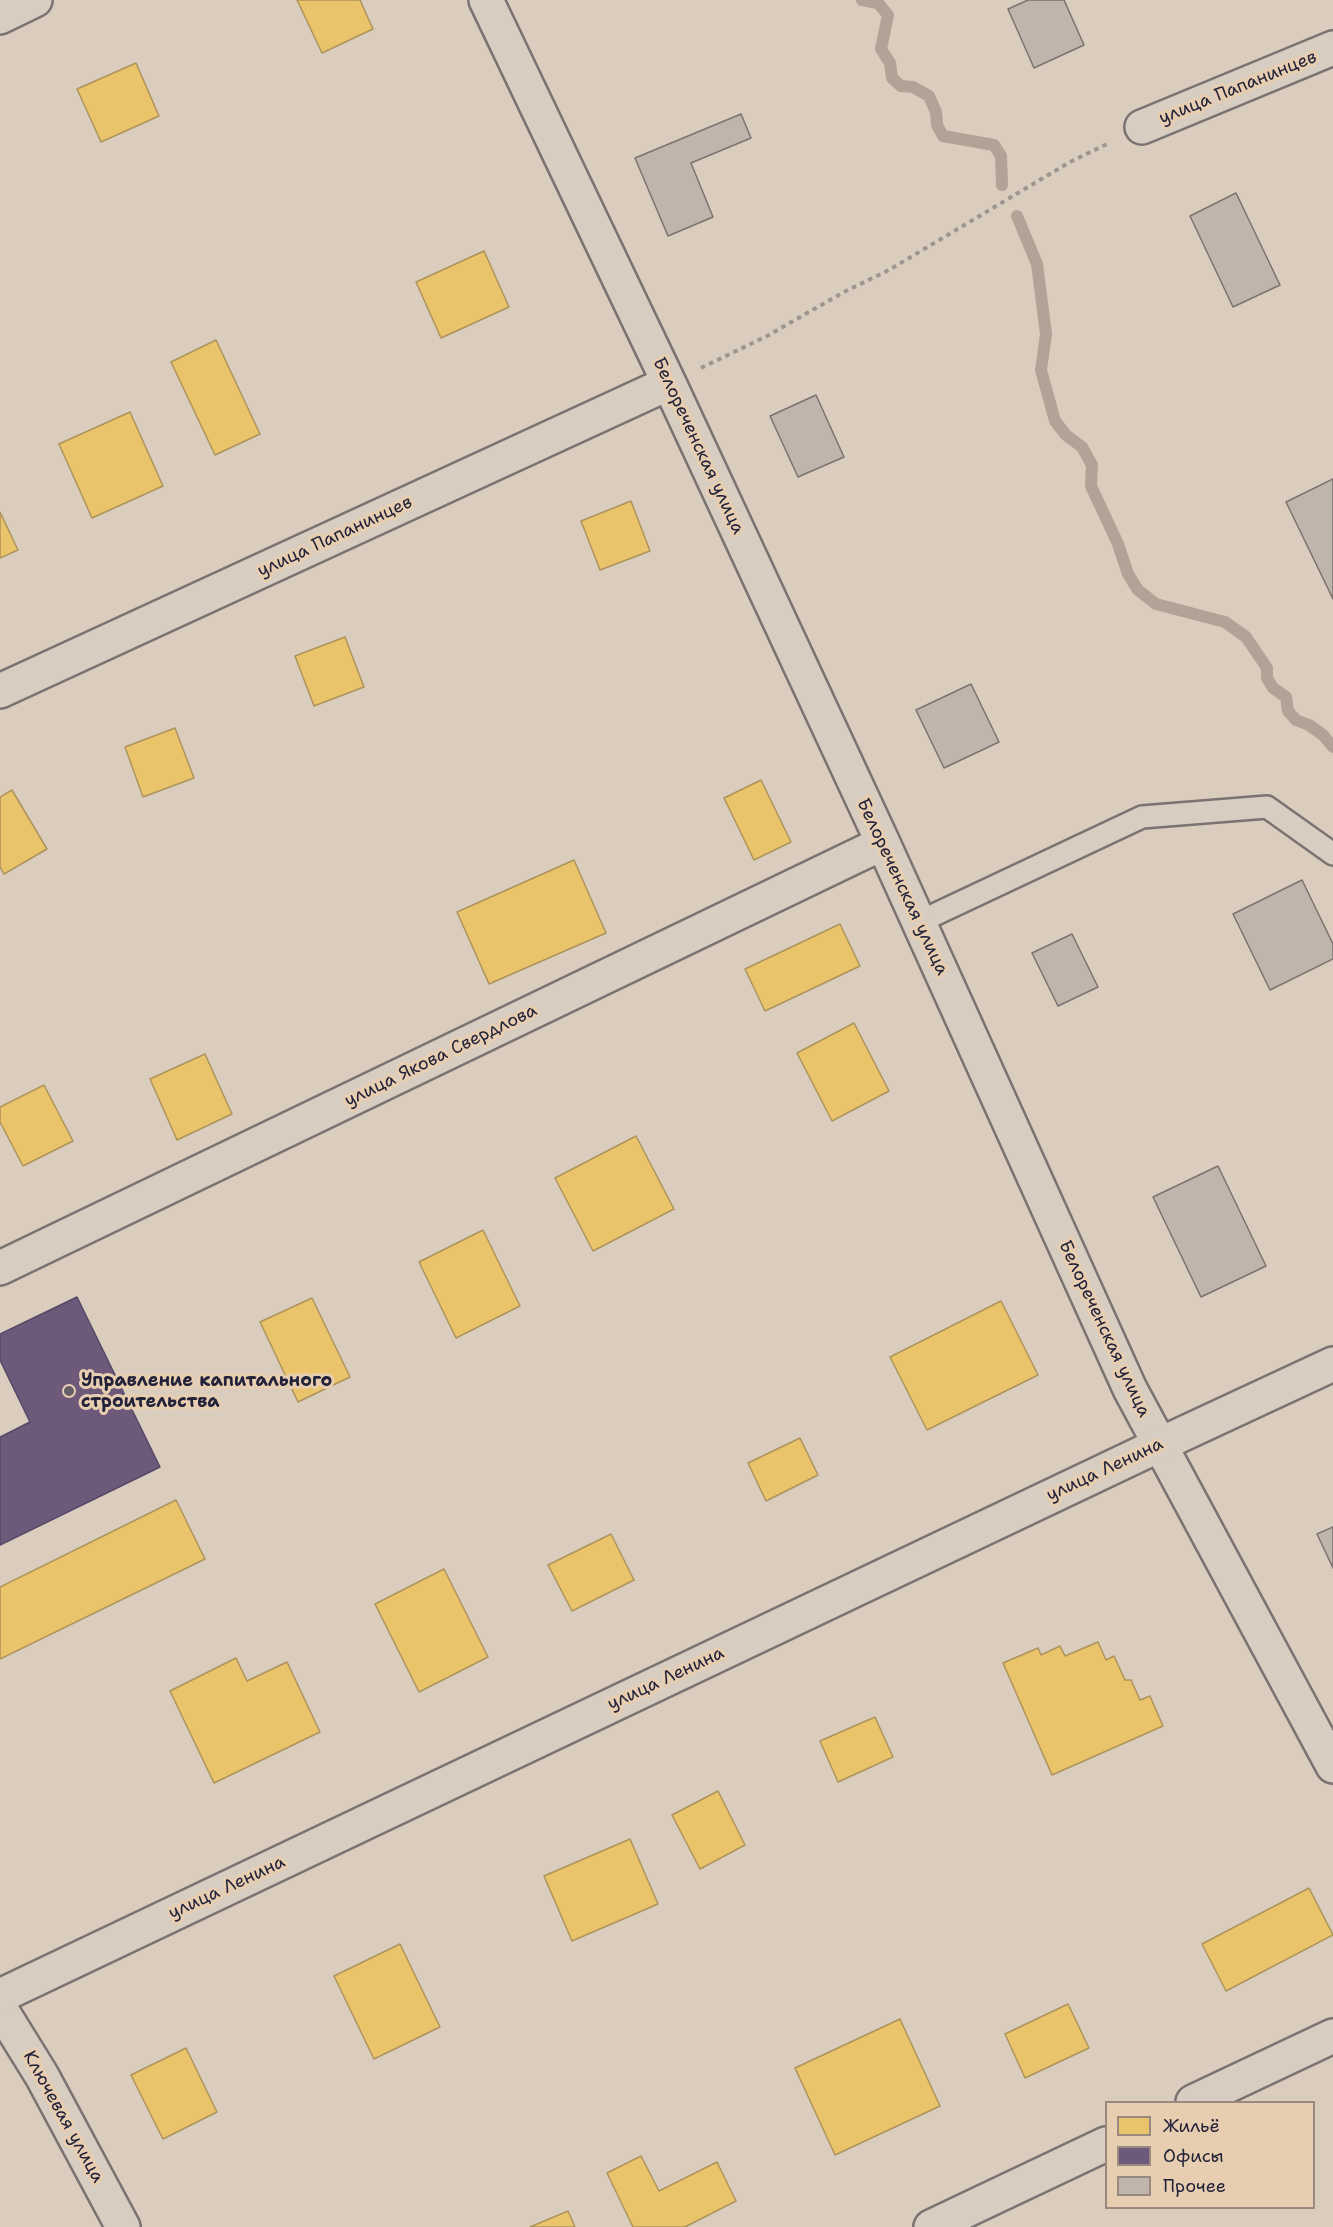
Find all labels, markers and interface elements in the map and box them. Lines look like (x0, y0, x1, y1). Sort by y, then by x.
street label: улица Папанинцев (1156, 46, 1320, 130)
street label: Белореченская улица (648, 354, 748, 538)
street label: улица Папанинцев (254, 492, 416, 582)
street label: Белореченская улица (852, 795, 952, 979)
street label: улица Якова Свердлова (341, 1000, 541, 1112)
street label: Белореченская улица (1054, 1237, 1154, 1421)
place label: Управление капитального строительства (81, 1370, 332, 1412)
marker: Управление капитального строительства (62, 1384, 76, 1398)
street label: улица Ленина (1043, 1434, 1167, 1506)
street label: улица Ленина (604, 1643, 728, 1715)
street label: улица Ленина (165, 1852, 289, 1924)
street label: Ключевая улица (18, 2047, 108, 2187)
legend (1105, 2101, 1315, 2209)
text: Жильё (1163, 2114, 1220, 2138)
text: Офисы (1163, 2144, 1224, 2168)
text: Прочее (1163, 2174, 1226, 2198)

